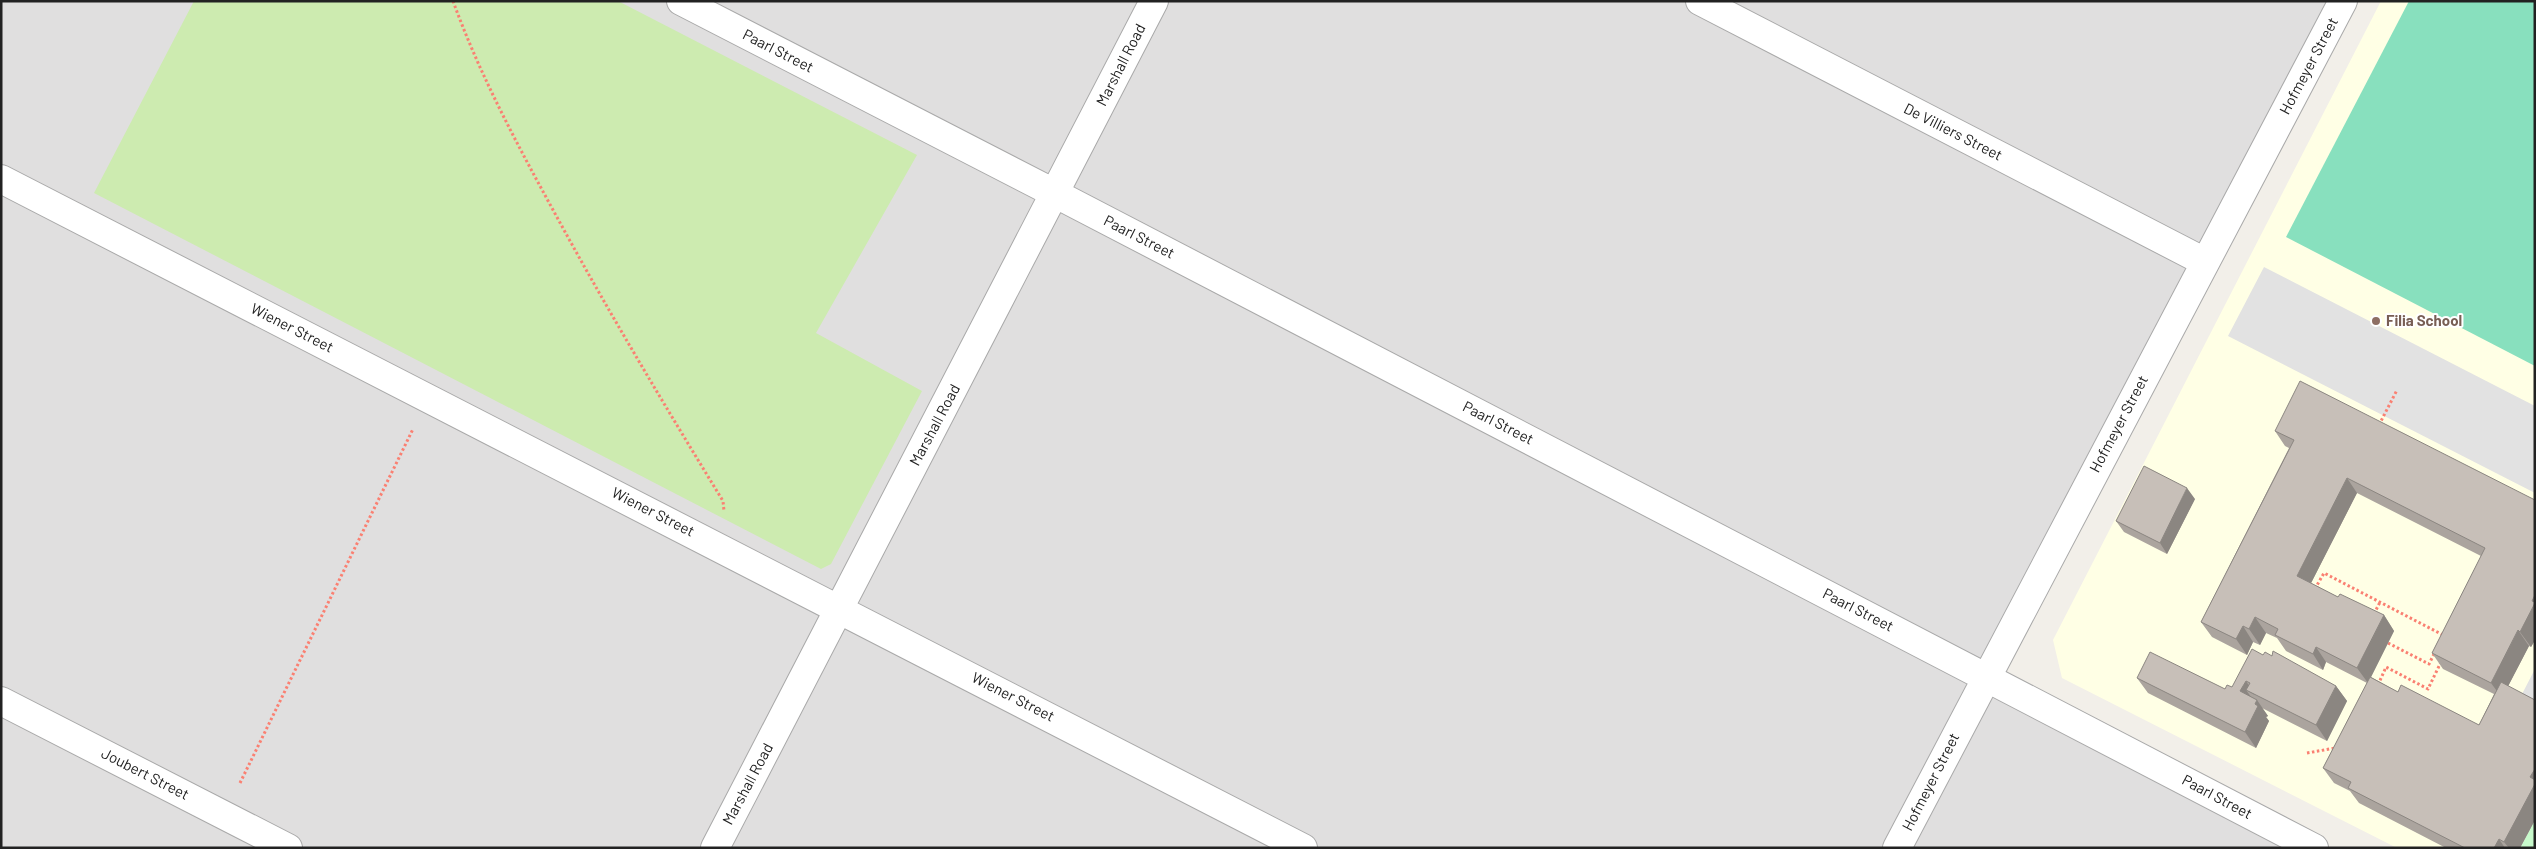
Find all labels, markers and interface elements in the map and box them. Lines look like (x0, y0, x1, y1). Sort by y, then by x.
street label: Hofmeyer Street (2275, 14, 2341, 117)
street label: Marshall Road (1092, 20, 1149, 109)
street label: Paarl Street (740, 25, 817, 76)
street label: De Villiers Street (1901, 99, 2006, 164)
street label: Paarl Street (1101, 211, 1178, 262)
street label: Wiener Street (248, 299, 337, 356)
place label: Filia School (2386, 311, 2462, 329)
marker: Filia School (2370, 315, 2382, 327)
street label: Hofmeyer Street (2085, 372, 2151, 475)
street label: Marshall Road (905, 381, 963, 468)
street label: Paarl Street (1460, 397, 1537, 448)
street label: Wiener Street (609, 483, 698, 540)
street label: Paarl Street (1820, 584, 1897, 635)
street label: Wiener Street (969, 668, 1058, 725)
street label: Hofmeyer Street (1898, 730, 1963, 833)
street label: Marshall Road (718, 740, 776, 827)
street label: Joubert Street (99, 743, 192, 803)
street label: Paarl Street (2179, 770, 2256, 822)

